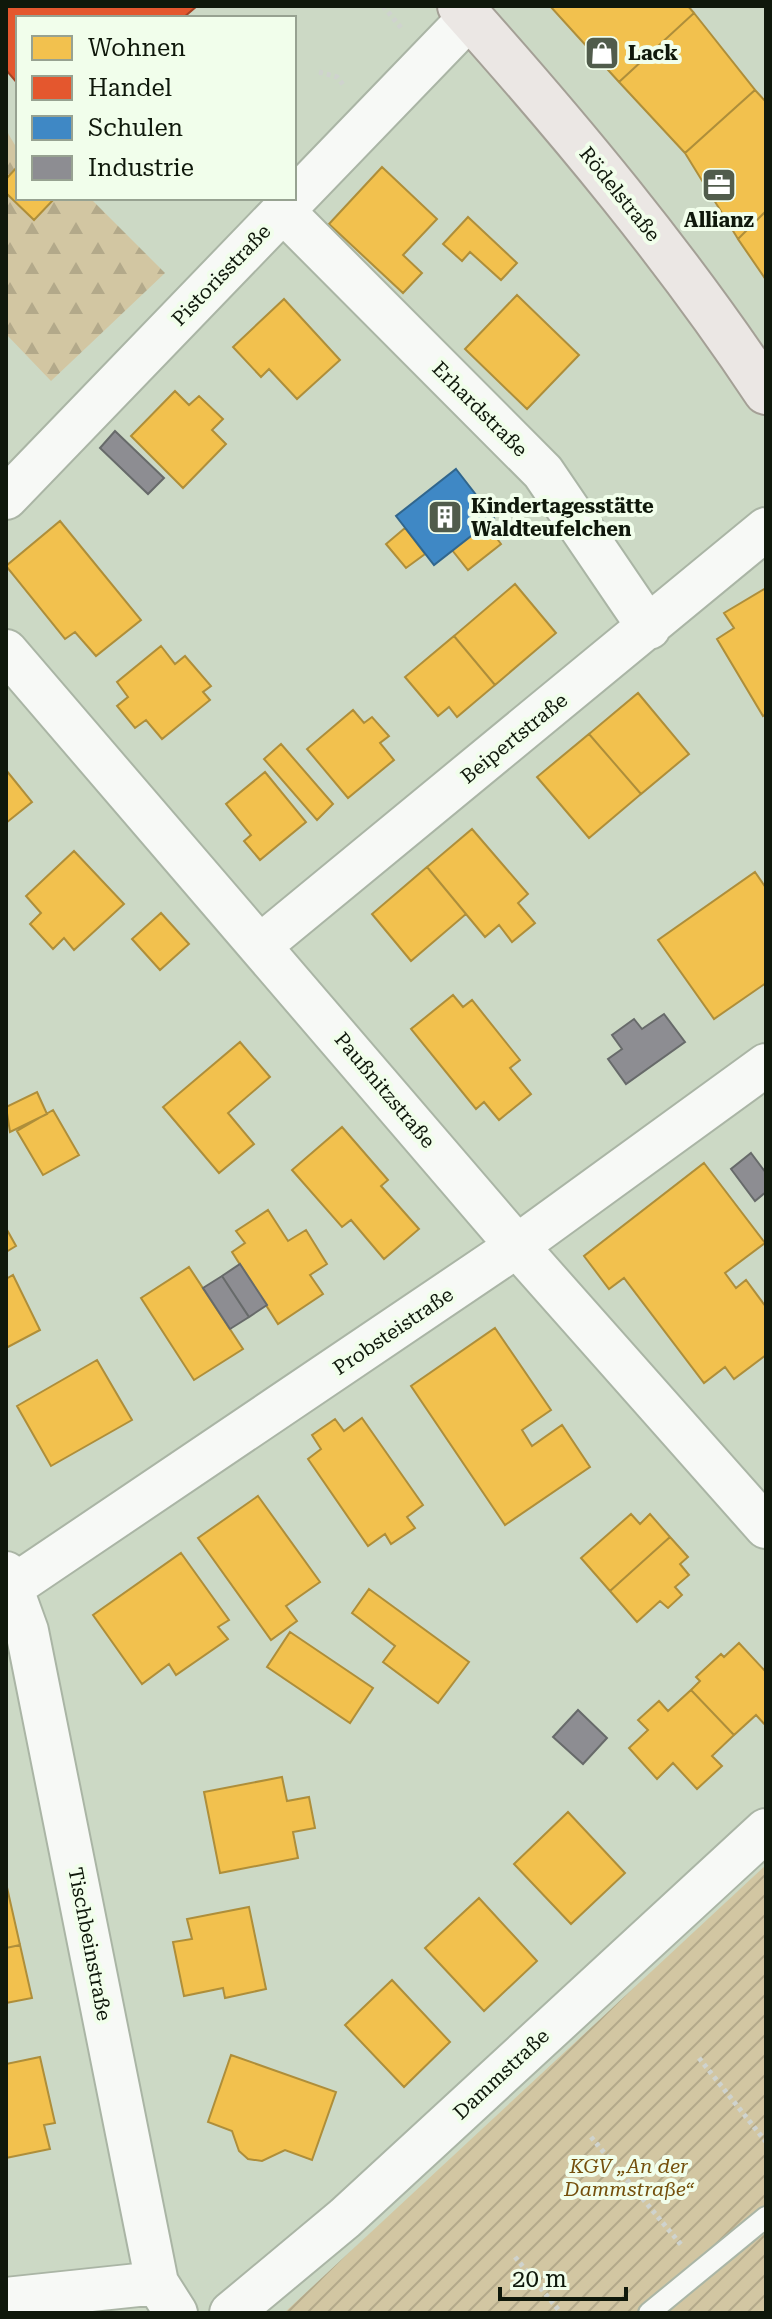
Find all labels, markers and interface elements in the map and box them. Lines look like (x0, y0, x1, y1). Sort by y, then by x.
legend (16, 16, 296, 200)
text: Wohnen (88, 34, 186, 62)
shop icon: Lack (583, 34, 621, 72)
place label: Lack (628, 41, 678, 65)
text: Handel (88, 74, 172, 102)
text: Schulen (88, 114, 183, 142)
street label: Rödelstraße (575, 142, 666, 246)
text: Industrie (88, 154, 194, 182)
office icon: Allianz (700, 166, 738, 204)
place label: Allianz (684, 208, 754, 232)
street label: Pistorisstraße (167, 219, 275, 331)
street label: Erhardstraße (427, 356, 533, 462)
place label: Kindertagesstätte Waldteufelchen (471, 494, 654, 541)
building icon: Kindertagesstätte Waldteufelchen (426, 498, 464, 536)
street label: Beipertstraße (456, 688, 572, 788)
street label: Paußnitzstraße (330, 1027, 440, 1153)
street label: Probsteistraße (328, 1282, 458, 1380)
street label: Tischbeinstraße (63, 1865, 117, 2023)
street label: Dammstraße (448, 2024, 554, 2124)
park label: KGV „An der Dammstraße“ (563, 2154, 694, 2201)
scale bar (500, 2251, 626, 2301)
text: 20 m (512, 2265, 567, 2293)

